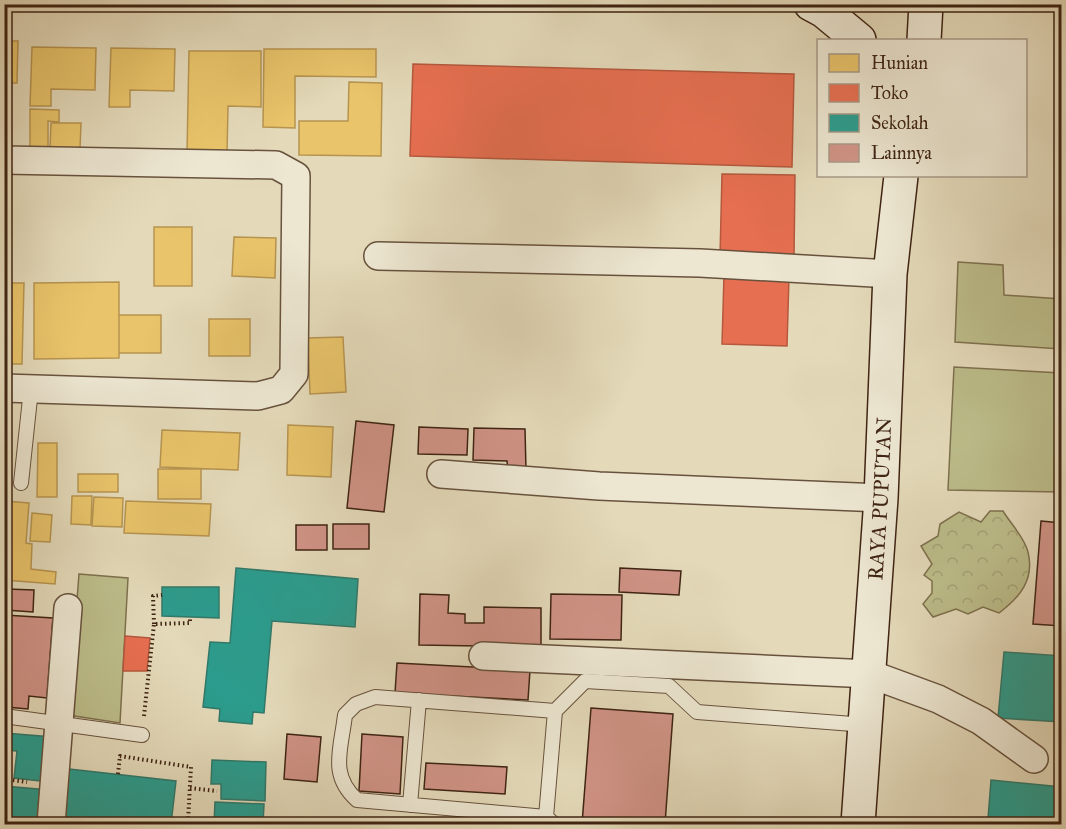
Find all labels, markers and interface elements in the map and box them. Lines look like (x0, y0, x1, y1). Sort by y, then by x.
legend (817, 39, 1027, 177)
text: Hunian (871, 52, 928, 74)
text: Toko (871, 82, 908, 104)
text: Sekolah (871, 112, 929, 134)
text: Lainnya (871, 142, 932, 164)
street label: RAYA PUPUTAN (862, 417, 897, 581)

